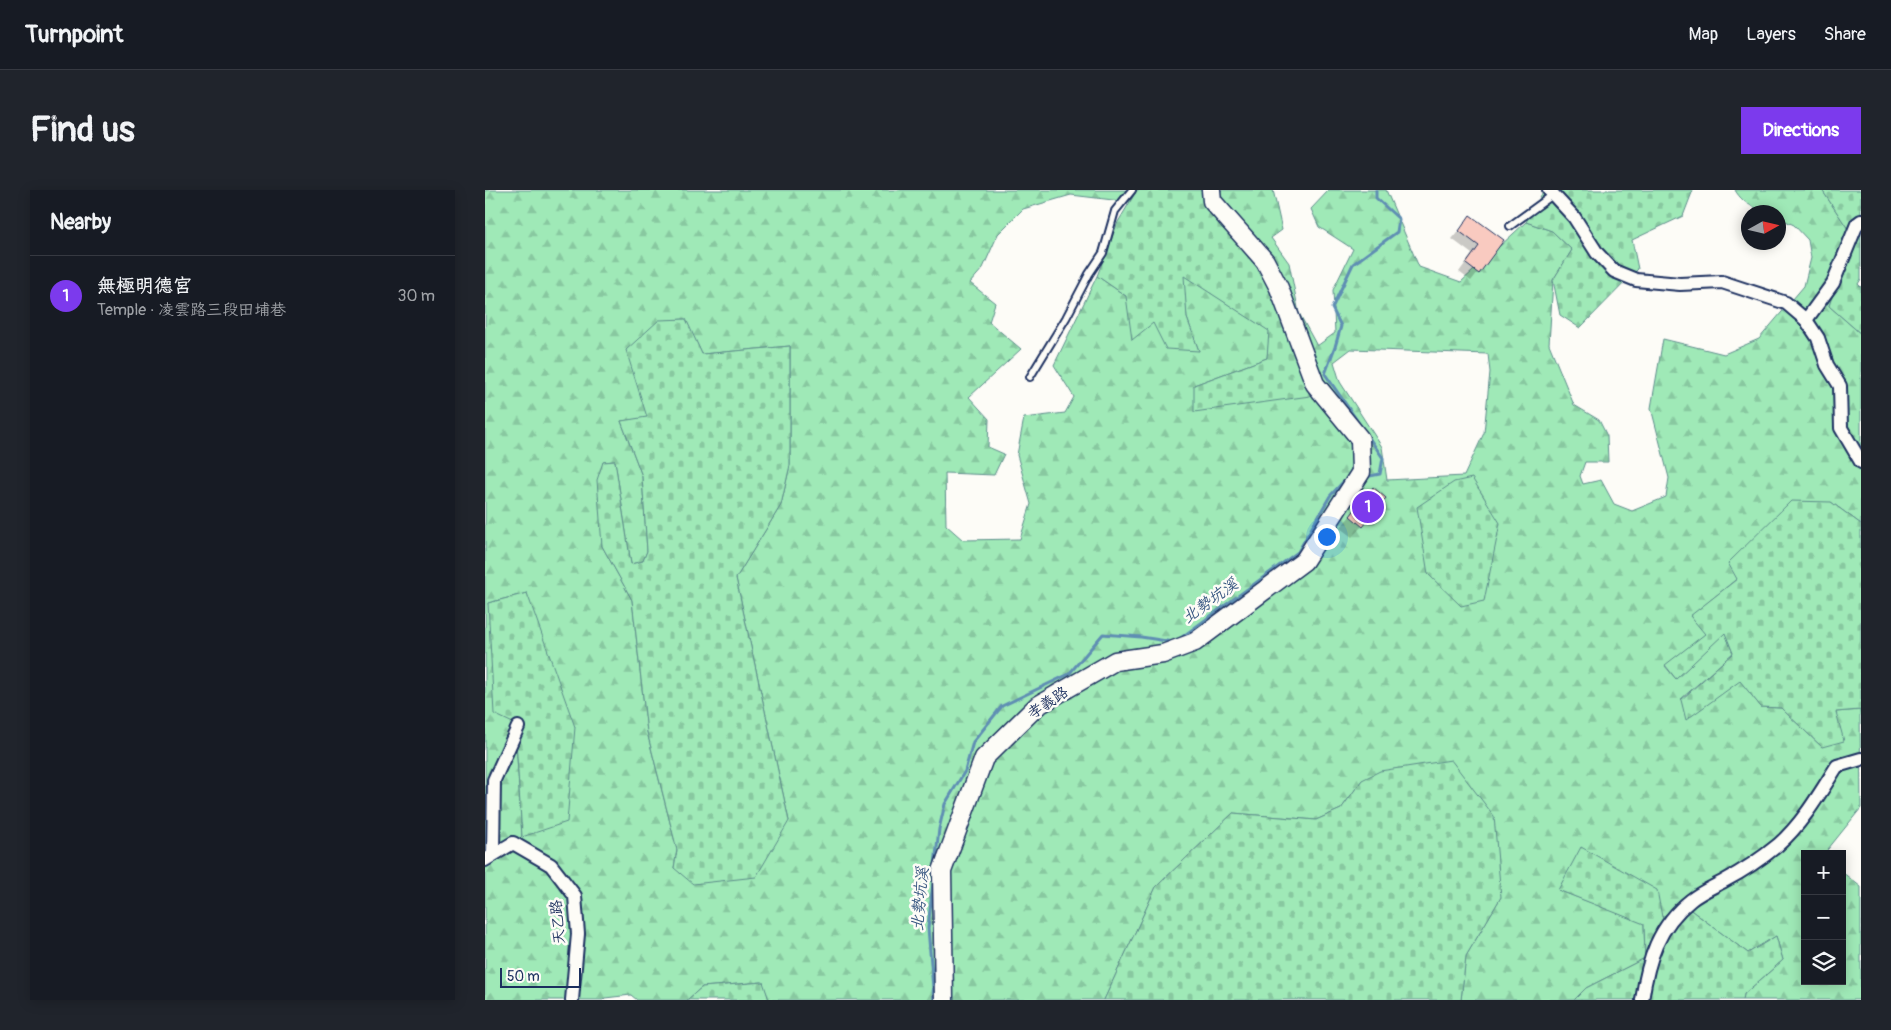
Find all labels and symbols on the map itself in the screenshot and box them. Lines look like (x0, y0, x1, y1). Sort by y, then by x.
north arrow (1741, 205, 1786, 250)
pin: 1 (1352, 488, 1384, 526)
your location (1314, 524, 1340, 550)
water label: 北勢坑溪 (1178, 574, 1243, 628)
street label: 孝義路 (1024, 683, 1072, 723)
water label: 北勢坑溪 (907, 865, 933, 932)
street label: 天乙路 (547, 899, 569, 945)
scale bar (500, 965, 581, 988)

